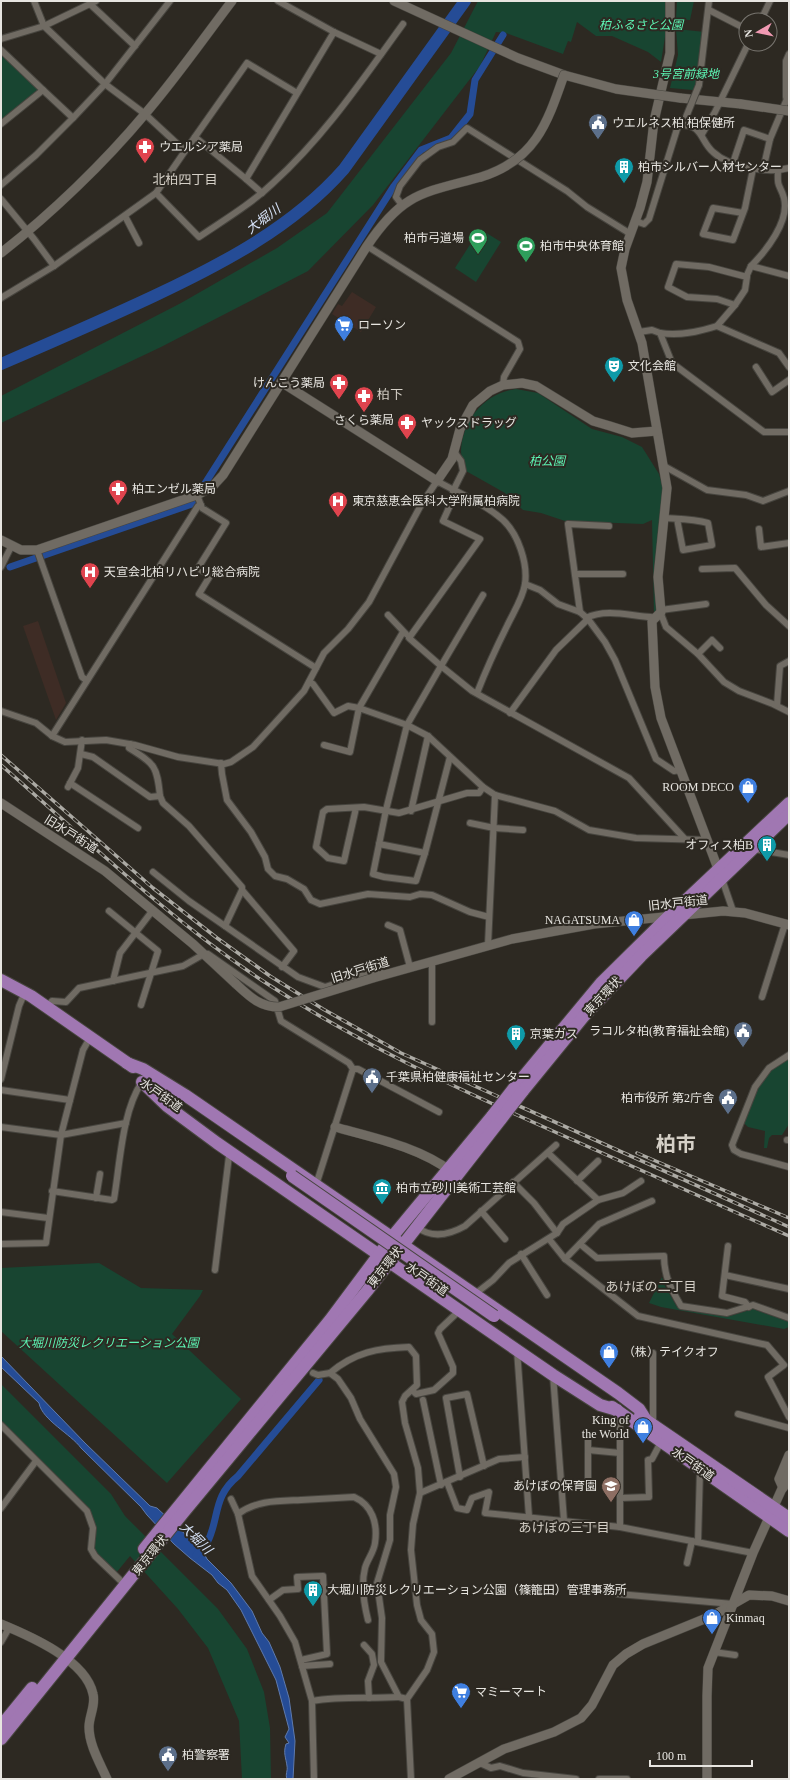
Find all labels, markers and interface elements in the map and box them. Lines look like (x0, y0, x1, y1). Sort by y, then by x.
north arrow (738, 12, 778, 52)
park label: 柏ふるさと公園 (599, 18, 685, 32)
text: N (742, 29, 755, 38)
park label: 3号宮前緑地 (652, 67, 721, 81)
public building icon: ウエルネス柏 柏保健所 (587, 112, 609, 140)
place label: ウエルネス柏 柏保健所 (612, 116, 735, 130)
pharmacy icon: ウエルシア薬局 (134, 136, 156, 164)
place label: ウエルシア薬局 (159, 140, 243, 154)
building icon: 柏市シルバー人材センター (613, 156, 635, 184)
place label: 柏市シルバー人材センター (638, 160, 782, 174)
district label: 北柏四丁目 (152, 172, 218, 187)
water label: 大堀川 (243, 200, 285, 237)
sports icon: 柏市弓道場 (467, 227, 489, 255)
place label: 柏市弓道場 (404, 231, 464, 245)
sports icon: 柏市中央体育館 (515, 235, 537, 263)
place label: 柏市中央体育館 (540, 239, 624, 253)
supermarket icon: ローソン (333, 314, 355, 342)
place label: ローソン (358, 318, 406, 332)
theatre icon: 文化会館 (603, 355, 625, 383)
place label: 文化会館 (628, 359, 676, 373)
pharmacy icon: けんこう薬局 (328, 372, 350, 400)
place label: けんこう薬局 (253, 376, 325, 390)
pharmacy icon: さくら薬局 (353, 385, 375, 413)
district label: 柏下 (377, 387, 403, 402)
pharmacy icon: ヤックスドラッグ (396, 412, 418, 440)
place label: さくら薬局 (334, 413, 394, 427)
place label: ヤックスドラッグ (421, 416, 517, 430)
park label: 柏公園 (529, 454, 567, 468)
pharmacy icon: 柏エンゼル薬局 (107, 478, 129, 506)
place label: 柏エンゼル薬局 (132, 482, 216, 496)
hospital icon: 東京慈恵会医科大学附属柏病院 (327, 490, 349, 518)
place label: 東京慈恵会医科大学附属柏病院 (352, 494, 520, 508)
hospital icon: 天宣会北柏リハビリ総合病院 (79, 561, 101, 589)
place label: 天宣会北柏リハビリ総合病院 (104, 565, 260, 579)
shop icon: ROOM DECO (737, 776, 759, 804)
place label: ROOM DECO (662, 780, 734, 794)
street label: 旧水戸街道 (42, 812, 100, 856)
building icon: オフィス柏B (756, 834, 778, 862)
place label: オフィス柏B (685, 838, 753, 852)
street label: 旧水戸街道 (647, 893, 709, 913)
shop icon: NAGATSUMA (623, 909, 645, 937)
place label: NAGATSUMA (545, 913, 620, 927)
street label: 旧水戸街道 (329, 955, 391, 985)
street label: 東京環状 (582, 974, 624, 1018)
public building icon: ラコルタ柏(教育福祉会館) (732, 1020, 754, 1048)
building icon: 京葉ガス (505, 1023, 527, 1051)
place label: ラコルタ柏(教育福祉会館) (589, 1024, 729, 1038)
place label: 京葉ガス (530, 1027, 578, 1041)
public building icon: 千葉県柏健康福祉センター (361, 1066, 383, 1094)
place label: 千葉県柏健康福祉センター (386, 1070, 530, 1084)
street label: 水戸街道 (137, 1075, 185, 1115)
public building icon: 柏市役所 第2庁舎 (717, 1087, 739, 1115)
place label: 柏市役所 第2庁舎 (621, 1091, 714, 1105)
district label: 柏市 (656, 1133, 696, 1155)
museum icon: 柏市立砂川美術工芸館 (371, 1177, 393, 1205)
place label: 柏市立砂川美術工芸館 (396, 1181, 516, 1195)
street label: 東京環状 (365, 1244, 405, 1290)
street label: 水戸街道 (403, 1259, 451, 1299)
district label: あけぼの二丁目 (605, 1279, 697, 1294)
park label: 大堀川防災レクリエーション公園 (19, 1336, 201, 1350)
shop icon: （株）テイクオフ (598, 1341, 620, 1369)
place label: （株）テイクオフ (623, 1345, 719, 1359)
place label: King of the World (582, 1413, 629, 1441)
shop icon: King of the World (632, 1416, 654, 1444)
street label: 水戸街道 (669, 1444, 717, 1484)
school or university icon: あけぼの保育園 (600, 1475, 622, 1503)
place label: あけぼの保育園 (513, 1479, 597, 1493)
water label: 大堀川 (177, 1519, 217, 1559)
district label: あけぼの三丁目 (518, 1520, 610, 1535)
street label: 東京環状 (129, 1532, 171, 1578)
building icon: 大堀川防災レクリエーション公園（篠籠田）管理事務所 (302, 1579, 324, 1607)
place label: 大堀川防災レクリエーション公園（篠籠田）管理事務所 (327, 1583, 627, 1597)
shop icon: Kinmaq (701, 1607, 723, 1635)
place label: Kinmaq (726, 1611, 765, 1625)
supermarket icon: マミーマート (450, 1681, 472, 1709)
place label: マミーマート (475, 1685, 547, 1699)
scale bar (650, 1742, 752, 1768)
public building icon: 柏警察署 (157, 1744, 179, 1772)
place label: 柏警察署 (182, 1748, 230, 1762)
text: 100 m (656, 1749, 687, 1763)

